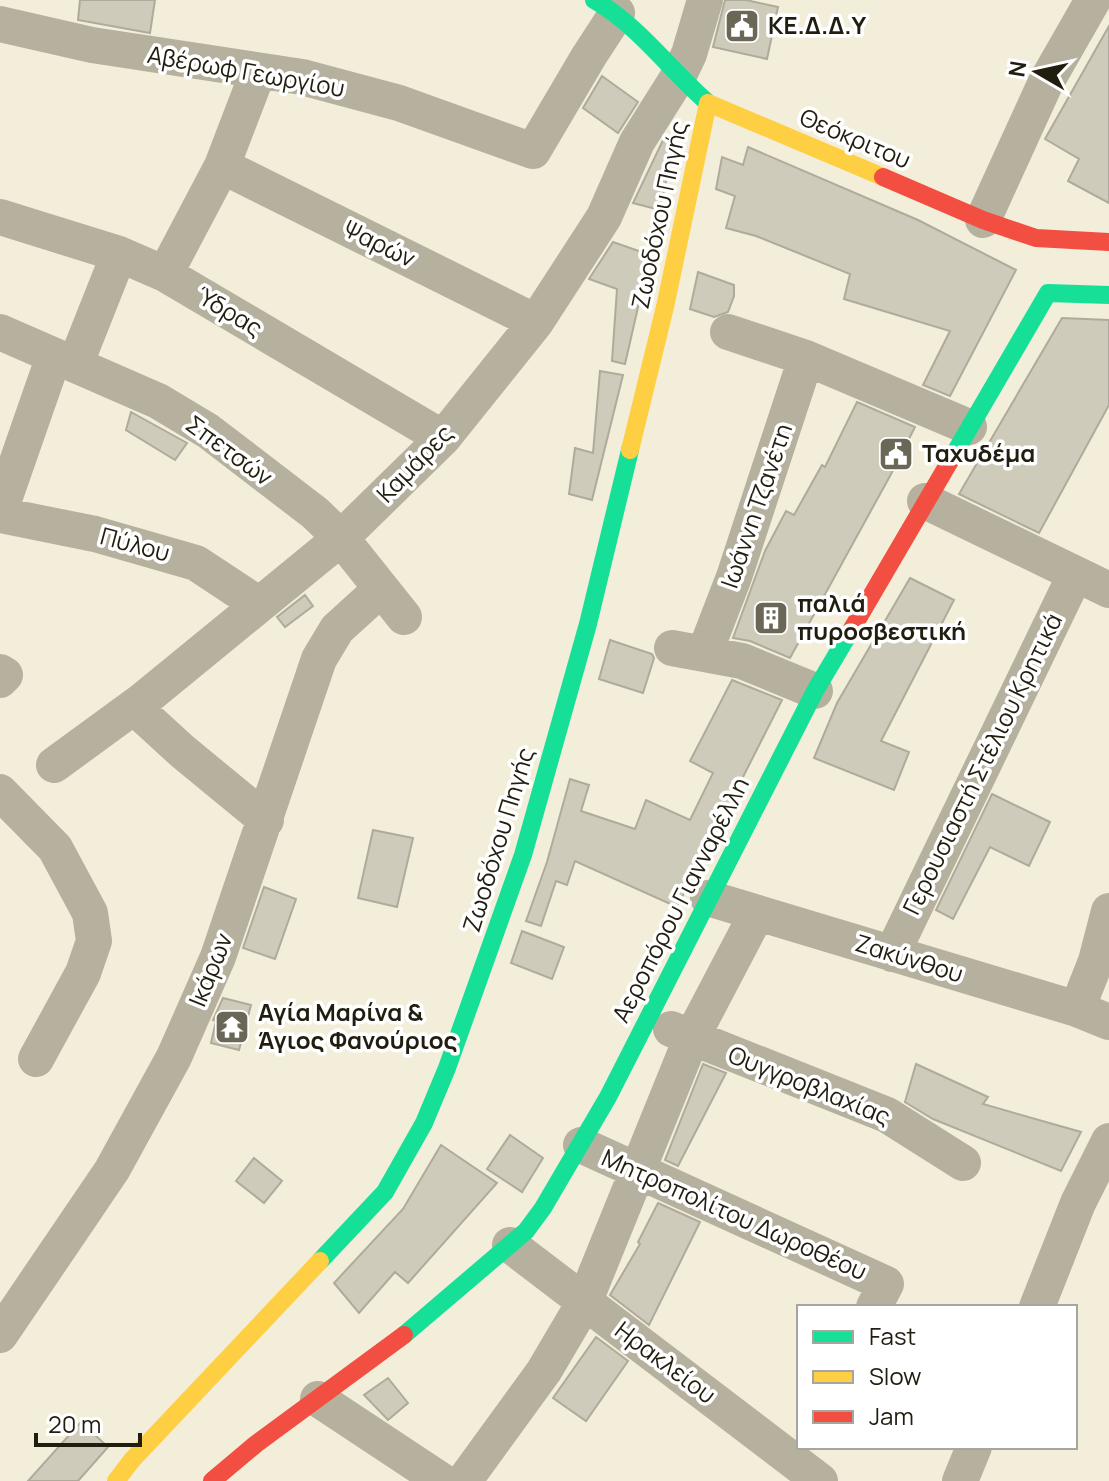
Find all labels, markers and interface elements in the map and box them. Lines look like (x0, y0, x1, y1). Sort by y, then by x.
public building icon: ΚΕ.Δ.Δ.Υ (723, 7, 761, 45)
place label: ΚΕ.Δ.Δ.Υ (768, 8, 867, 41)
north arrow (997, 32, 1077, 112)
street label: Αβέρωφ Γεωργίου (145, 37, 348, 104)
text: N (1001, 59, 1033, 79)
street label: Θεόκριτου (795, 99, 916, 176)
street label: Ζωοδόχου Πηγής (623, 118, 695, 312)
street label: Ψαρών (338, 211, 421, 274)
street label: Ύδρας (190, 278, 269, 343)
street label: Σπετσών (180, 407, 280, 493)
street label: Καμάρες (368, 417, 459, 509)
street label: Ιωάννη Τζανέτη (712, 419, 799, 592)
public building icon: Ταχυδέμα (877, 435, 915, 473)
place label: Ταχυδέμα (922, 436, 1035, 469)
street label: Πύλου (97, 518, 174, 569)
place label: παλιά πυροσβεστική (797, 586, 966, 647)
building icon: παλιά πυροσβεστική (752, 599, 790, 637)
street label: Γερουσιαστή Στέλιου Κρητικά (894, 607, 1069, 920)
street label: Ζωοδόχου Πηγής (454, 743, 541, 936)
street label: Αεροπόρου Γιανναρέλλη (603, 771, 756, 1028)
street label: Ζακύνθου (851, 926, 968, 990)
street label: Ικάρων (180, 928, 239, 1011)
place label: Αγία Μαρίνα & Άγιος Φανούριος (258, 995, 458, 1056)
temple icon: Αγία Μαρίνα & Άγιος Φανούριος (213, 1008, 251, 1046)
street label: Ουγγροβλαχίας (724, 1037, 896, 1132)
street label: Μητροπολίτου Δωροθέου (597, 1140, 872, 1287)
legend (797, 1305, 1077, 1449)
street label: Ηρακλείου (609, 1313, 723, 1411)
text: Fast (869, 1319, 916, 1352)
text: Slow (869, 1359, 922, 1392)
scale bar (36, 1397, 140, 1447)
text: Jam (869, 1399, 914, 1432)
text: 20 m (48, 1407, 101, 1440)

